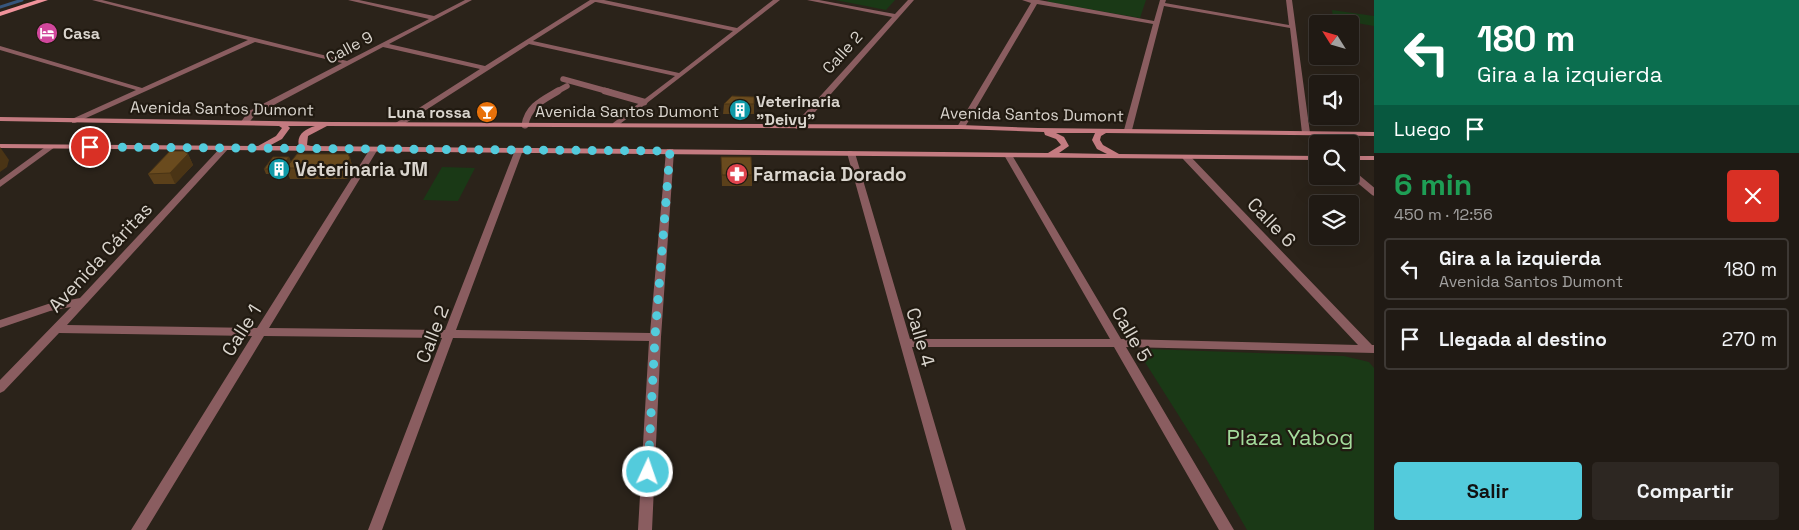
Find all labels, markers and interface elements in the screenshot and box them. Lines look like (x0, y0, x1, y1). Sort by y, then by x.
north arrow (1309, 15, 1359, 65)
map controls (1309, 15, 1359, 245)
text: 180 m (1477, 17, 1575, 61)
icon: left (1394, 20, 1459, 85)
hotel icon: Casa (35, 21, 59, 45)
place label: Casa (63, 23, 100, 44)
street label: Calle 9 (322, 26, 377, 69)
street label: Calle 2 (818, 27, 867, 78)
text: Gira a la izquierda (1477, 60, 1662, 88)
button: sound (1309, 75, 1359, 125)
place label: Veterinaria "Deivy" (756, 91, 840, 130)
street label: Avenida Santos Dumont (130, 96, 314, 121)
building icon: Veterinaria "Deivy" (728, 98, 752, 122)
bar icon: Luna rossa (475, 100, 499, 124)
street label: Avenida Santos Dumont (535, 101, 719, 122)
place label: Luna rossa (388, 102, 471, 123)
street label: Avenida Santos Dumont (940, 102, 1124, 127)
icon: arrive (1461, 115, 1489, 143)
text: Luego (1394, 117, 1451, 142)
pin (69, 126, 111, 168)
icon: arrive (76, 133, 104, 161)
button: search (1309, 135, 1359, 185)
building icon: Veterinaria JM (267, 157, 291, 181)
place label: Veterinaria JM (295, 157, 428, 182)
pharmacy icon: Farmacia Dorado (725, 162, 749, 186)
place label: Farmacia Dorado (753, 162, 907, 187)
text: 6 min (1394, 165, 1472, 204)
button: close (1727, 170, 1779, 222)
street label: Calle 6 (1242, 192, 1302, 253)
button: layers (1309, 195, 1359, 245)
street label: Avenida Cáritas (43, 197, 158, 318)
text: 450 m · 12:56 (1394, 204, 1493, 225)
text: Gira a la izquierda (1439, 246, 1601, 271)
icon: left (1396, 255, 1424, 283)
text: 180 m (1724, 257, 1777, 282)
text: Avenida Santos Dumont (1439, 271, 1623, 292)
street label: Calle 1 (216, 300, 267, 361)
street label: Calle 2 (410, 302, 455, 367)
street label: Calle 5 (1106, 302, 1157, 366)
street label: Calle 4 (900, 305, 941, 370)
icon: arrive (1396, 325, 1424, 353)
text: Llegada al destino (1439, 327, 1607, 352)
text: 270 m (1722, 327, 1777, 352)
park label: Plaza Yabog (1227, 423, 1353, 451)
position arrow (621, 445, 673, 497)
button: Salir (1394, 462, 1582, 520)
button: Compartir (1592, 462, 1779, 520)

